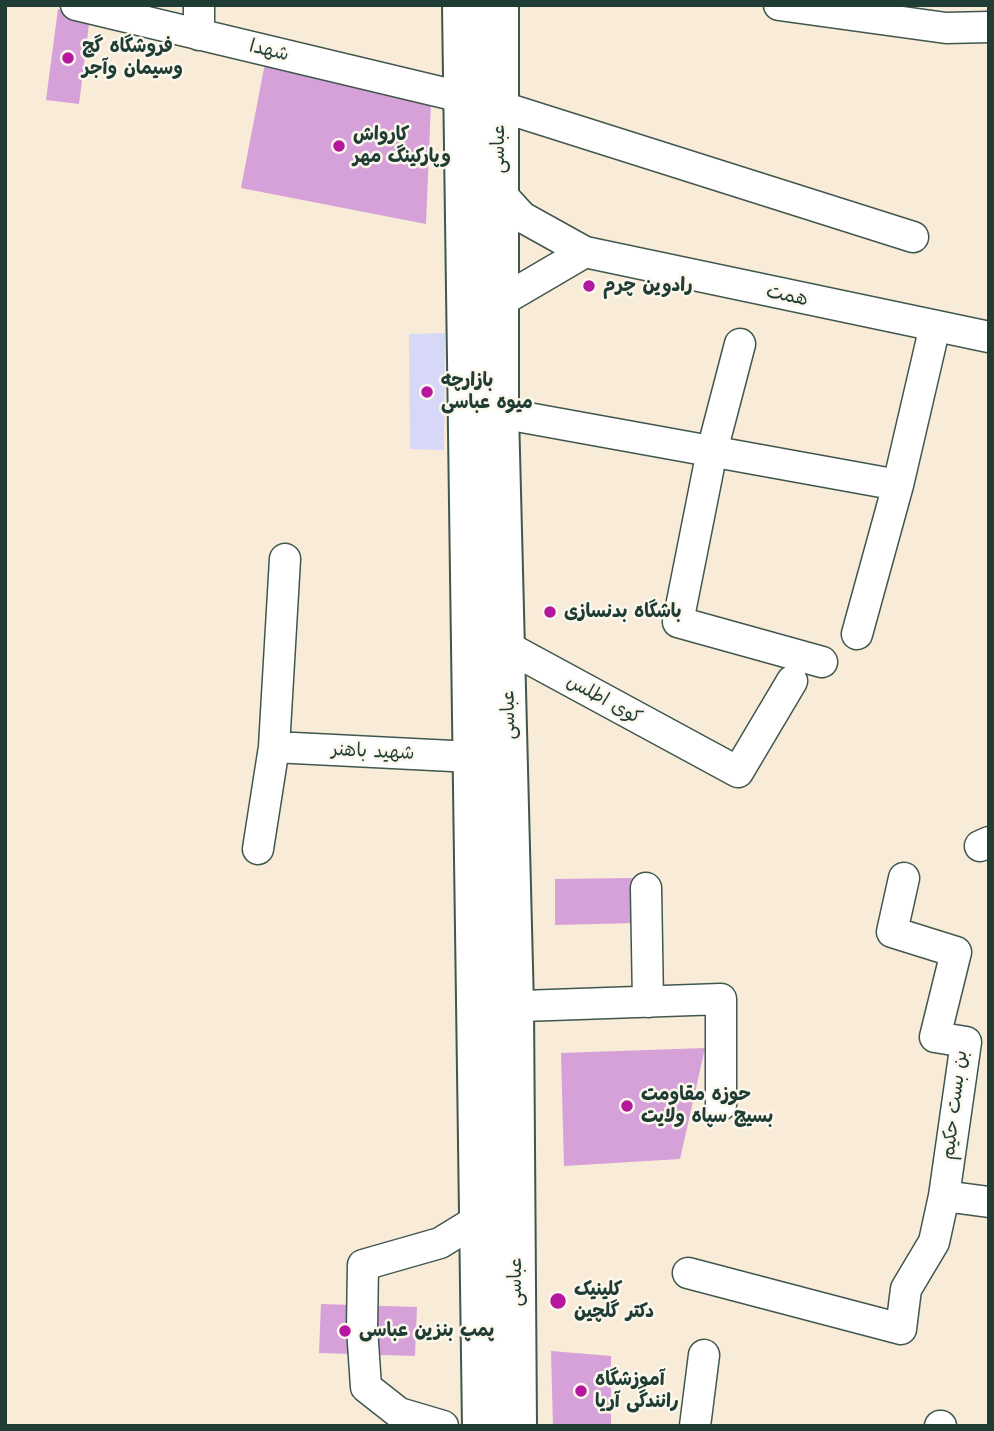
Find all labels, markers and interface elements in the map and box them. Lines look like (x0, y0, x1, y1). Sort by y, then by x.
street label: شهدا (247, 35, 291, 67)
place label: فروشگاه گچ وسیمان وآجر (82, 36, 183, 80)
marker: فروشگاه گچ وسیمان وآجر (60, 50, 76, 66)
place label: کارواش وپارکینگ مهر (353, 124, 451, 168)
street label: عباسى (488, 124, 510, 174)
marker: کارواش وپارکینگ مهر (331, 138, 347, 154)
place label: رادوین چرم (603, 275, 692, 297)
marker: رادوین چرم (581, 278, 597, 294)
street label: همت (764, 280, 810, 312)
place label: بازارچه میوه عباسی (441, 370, 533, 414)
marker: بازارچه میوه عباسی (419, 384, 435, 400)
place label: باشگاه بدنسازی (564, 601, 682, 623)
marker: باشگاه بدنسازی (542, 604, 558, 620)
street label: کوی اطلس (562, 670, 646, 730)
street label: عباسى (497, 690, 521, 740)
street label: شهید باهنر (331, 738, 415, 766)
street label: بن بست حکیم (937, 1049, 973, 1161)
place label: حوزه مقاومت بسیج سپاه ولایت (641, 1084, 773, 1128)
marker: حوزه مقاومت بسیج سپاه ولایت (619, 1098, 635, 1114)
street label: عباسى (505, 1257, 527, 1307)
place label: کلینیک دکتر گلچین (574, 1279, 654, 1323)
marker: کلینیک دکتر گلچین (548, 1291, 568, 1311)
place label: پمپ بنزین عباسی (359, 1320, 494, 1342)
marker: پمپ بنزین عباسی (337, 1323, 353, 1339)
place label: آموزشگاه رانندگی آریا (595, 1369, 679, 1413)
marker: آموزشگاه رانندگی آریا (573, 1383, 589, 1399)

